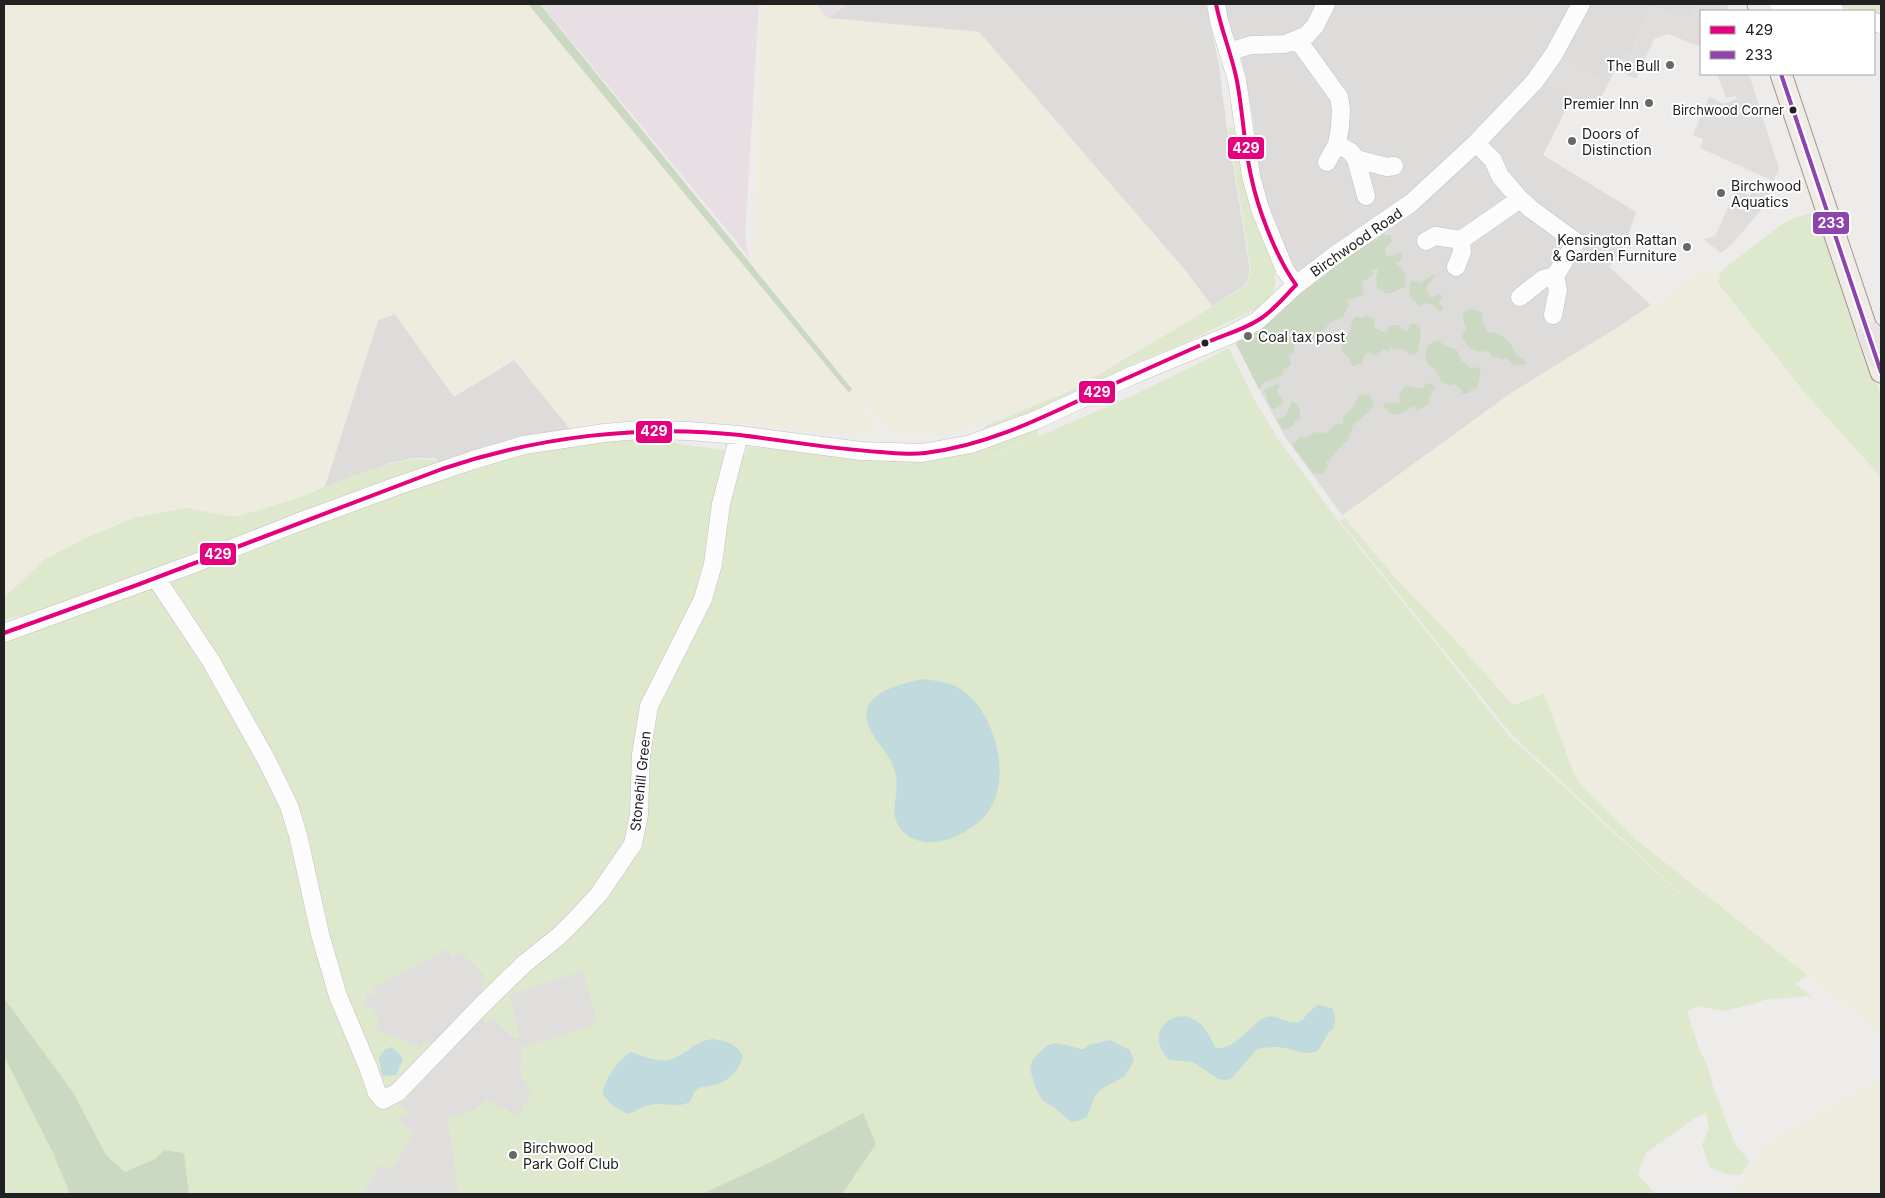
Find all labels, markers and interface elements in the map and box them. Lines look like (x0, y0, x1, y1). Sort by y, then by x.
legend (1700, 10, 1875, 75)
text: 429 (1745, 20, 1773, 39)
text: 233 (1745, 45, 1773, 64)
place label: The Bull (1606, 57, 1660, 74)
marker: The Bull (1664, 59, 1676, 71)
place label: Premier Inn (1564, 95, 1639, 112)
marker: Premier Inn (1643, 97, 1655, 109)
place label: Birchwood Corner (1672, 102, 1784, 118)
marker: Birchwood Corner (1788, 105, 1798, 115)
place label: Doors of Distinction (1582, 125, 1652, 158)
marker: Doors of Distinction (1566, 135, 1578, 147)
line badge: 429 (1227, 136, 1265, 160)
text: 429 (1232, 139, 1260, 156)
place label: Birchwood Aquatics (1731, 177, 1801, 210)
marker: Birchwood Aquatics (1715, 187, 1727, 199)
street label: Birchwood Road (1307, 204, 1405, 280)
line badge: 233 (1812, 211, 1850, 235)
text: 233 (1818, 214, 1844, 231)
place label: Kensington Rattan & Garden Furniture (1552, 231, 1677, 264)
marker: Kensington Rattan & Garden Furniture (1681, 241, 1693, 253)
place label: Coal tax post (1258, 328, 1345, 345)
marker: Coal tax post (1242, 330, 1254, 342)
unlabelled marker (1200, 338, 1210, 348)
line badge: 429 (1078, 380, 1116, 404)
text: 429 (1083, 383, 1111, 400)
line badge: 429 (635, 420, 673, 444)
text: 429 (640, 422, 668, 439)
line badge: 429 (199, 542, 237, 566)
text: 429 (204, 545, 232, 562)
street label: Stonehill Green (626, 730, 654, 832)
place label: Birchwood Park Golf Club (523, 1139, 619, 1172)
marker: Birchwood Park Golf Club (507, 1149, 519, 1161)

